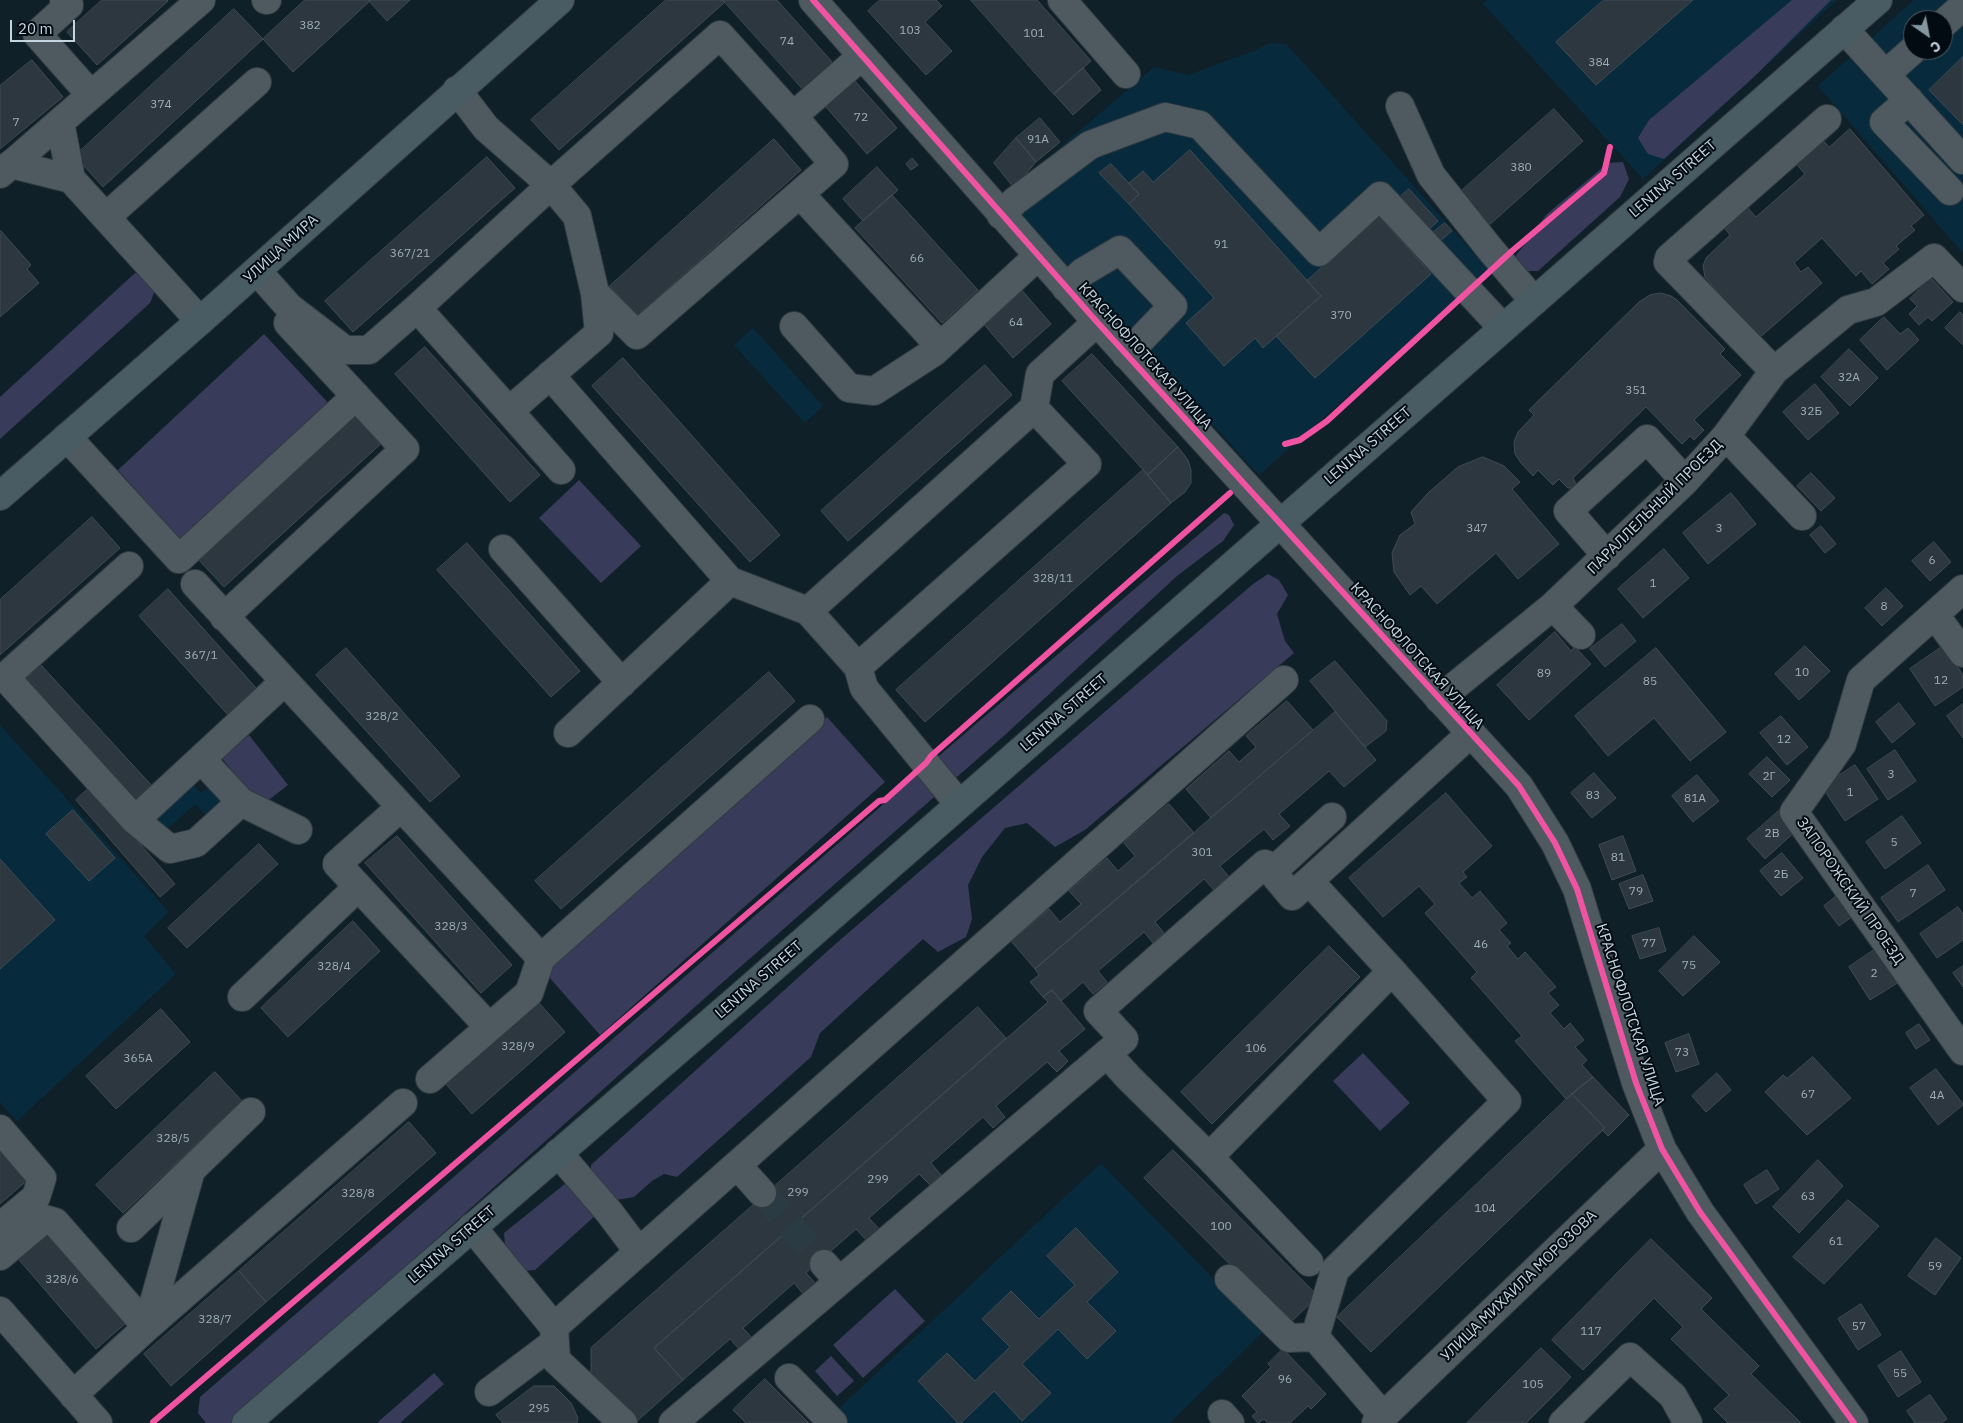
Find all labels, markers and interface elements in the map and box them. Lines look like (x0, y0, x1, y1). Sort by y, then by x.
scale bar (12, 10, 78, 42)
north arrow (1903, 10, 1953, 60)
text: 20 m (18, 19, 53, 38)
house number: 382 (299, 19, 321, 33)
house number: 103 (899, 24, 921, 38)
house number: 101 (1023, 27, 1045, 41)
house number: 74 (780, 35, 794, 49)
text: С (1927, 37, 1944, 57)
house number: 384 (1588, 56, 1610, 70)
house number: 374 (150, 98, 172, 112)
house number: 72 (854, 111, 868, 125)
house number: 7 (12, 116, 20, 130)
house number: 91А (1027, 133, 1049, 147)
street label: LENINA STREET (1626, 136, 1720, 222)
house number: 380 (1510, 161, 1532, 175)
street label: УЛИЦА МИРА (240, 211, 322, 287)
house number: 91 (1214, 238, 1228, 252)
house number: 367/21 (390, 247, 430, 261)
house number: 66 (910, 252, 924, 266)
street label: КРАСНОФЛОТСКАЯ УЛИЦА (1074, 279, 1216, 433)
house number: 370 (1330, 309, 1352, 323)
house number: 64 (1009, 316, 1023, 330)
house number: 32А (1838, 371, 1860, 385)
house number: 351 (1625, 384, 1647, 398)
street label: LENINA STREET (1321, 403, 1415, 489)
house number: 32Б (1800, 405, 1822, 419)
street label: ПАРАЛЛЕЛЬНЫЙ ПРОЕЗД (1584, 436, 1726, 578)
house number: 347 (1466, 522, 1488, 536)
house number: 3 (1715, 522, 1723, 536)
house number: 6 (1928, 554, 1936, 568)
house number: 328/11 (1033, 572, 1073, 586)
house number: 1 (1649, 577, 1657, 591)
street label: КРАСНОФЛОТСКАЯ УЛИЦА (1346, 579, 1488, 733)
house number: 8 (1880, 600, 1888, 614)
house number: 367/1 (184, 649, 218, 663)
house number: 10 (1795, 666, 1809, 680)
house number: 89 (1537, 667, 1551, 681)
street label: LENINA STREET (1017, 670, 1111, 756)
house number: 12 (1934, 674, 1948, 688)
house number: 85 (1643, 675, 1657, 689)
house number: 328/2 (365, 710, 399, 724)
house number: 12 (1777, 733, 1791, 747)
house number: 3 (1887, 768, 1895, 782)
house number: 2Г (1762, 770, 1776, 784)
house number: 1 (1846, 786, 1854, 800)
house number: 83 (1586, 789, 1600, 803)
house number: 81А (1684, 792, 1706, 806)
street label: ЗАПОРОЖСКИЙ ПРОЕЗД (1792, 814, 1908, 968)
house number: 2В (1764, 827, 1780, 841)
house number: 5 (1890, 836, 1898, 850)
house number: 301 (1191, 846, 1213, 860)
house number: 81 (1611, 851, 1625, 865)
house number: 2Б (1774, 868, 1788, 882)
house number: 79 (1629, 885, 1643, 899)
house number: 7 (1909, 887, 1917, 901)
house number: 328/3 (434, 920, 468, 934)
street label: КРАСНОФЛОТСКАЯ УЛИЦА (1592, 921, 1668, 1109)
street label: LENINA STREET (712, 937, 806, 1023)
house number: 77 (1642, 937, 1656, 951)
house number: 46 (1474, 938, 1488, 952)
house number: 75 (1682, 959, 1696, 973)
house number: 328/4 (317, 960, 351, 974)
house number: 2 (1870, 967, 1878, 981)
house number: 328/9 (501, 1040, 535, 1054)
house number: 106 (1245, 1042, 1267, 1056)
house number: 73 (1675, 1046, 1689, 1060)
house number: 365А (123, 1052, 153, 1066)
house number: 67 (1801, 1088, 1815, 1102)
house number: 4А (1930, 1089, 1944, 1103)
house number: 328/5 (156, 1132, 190, 1146)
house number: 299 (867, 1173, 889, 1187)
house number: 299 (787, 1186, 809, 1200)
house number: 328/8 (341, 1187, 375, 1201)
house number: 63 (1801, 1190, 1815, 1204)
street label: LENINA STREET (405, 1202, 499, 1288)
house number: 104 (1474, 1202, 1496, 1216)
street label: УЛИЦА МИХАИЛА МОРОЗОВА (1437, 1207, 1601, 1365)
house number: 100 (1210, 1220, 1232, 1234)
house number: 61 (1829, 1235, 1843, 1249)
house number: 59 (1928, 1260, 1942, 1274)
house number: 328/6 (45, 1273, 79, 1287)
house number: 328/7 (198, 1313, 232, 1327)
house number: 57 (1852, 1320, 1866, 1334)
house number: 117 (1580, 1325, 1602, 1339)
house number: 55 (1893, 1367, 1907, 1381)
house number: 96 (1278, 1373, 1292, 1387)
house number: 105 (1522, 1378, 1544, 1392)
house number: 295 (528, 1402, 550, 1416)

